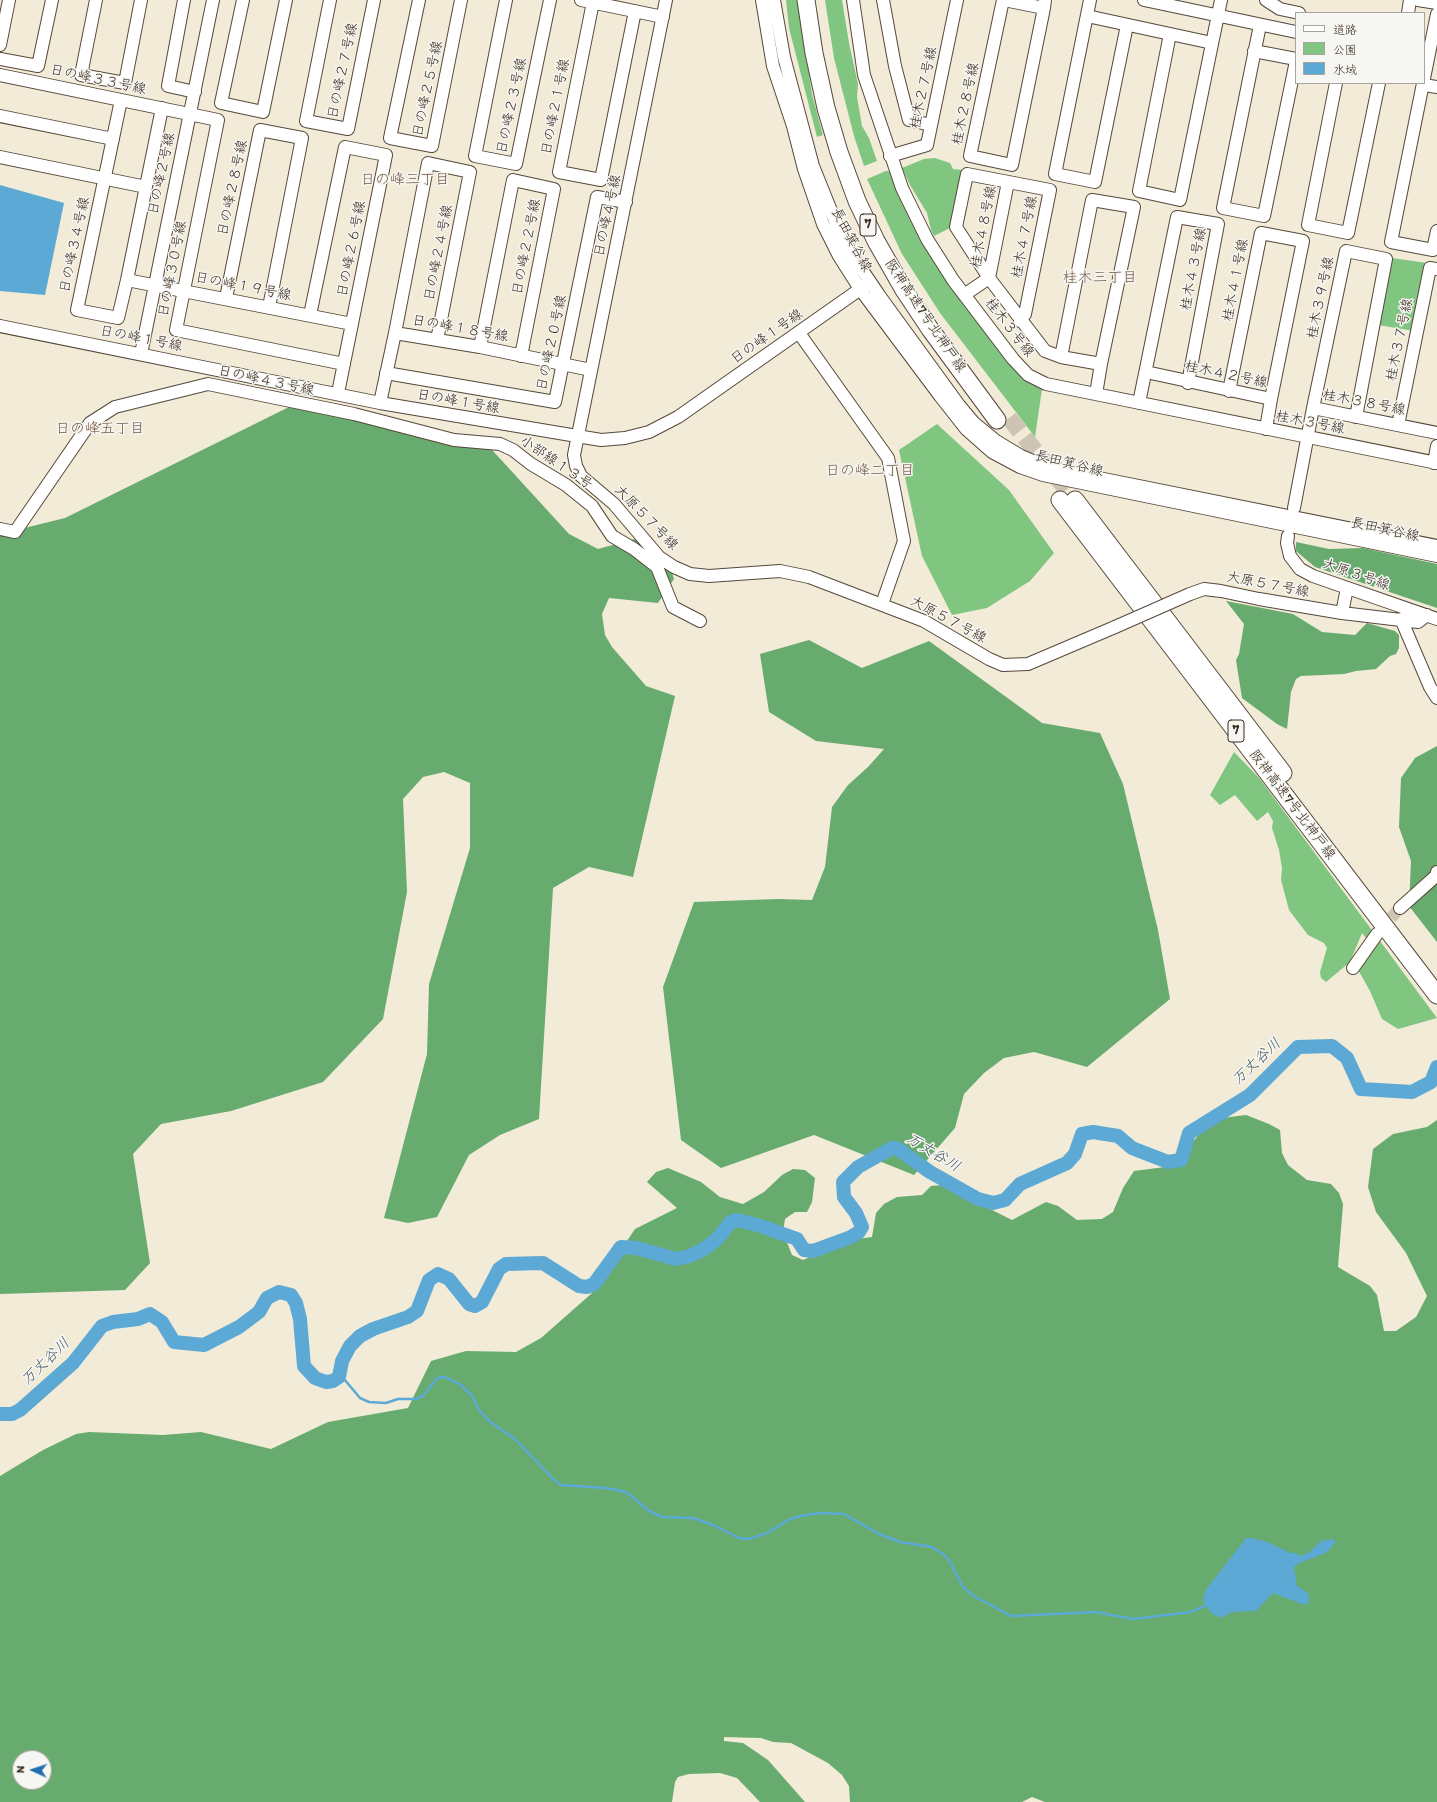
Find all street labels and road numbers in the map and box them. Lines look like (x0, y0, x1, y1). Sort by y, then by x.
street label: 日の峰２７号線 (325, 21, 361, 121)
street label: 日の峰２５号線 (410, 39, 446, 139)
street label: 桂木２７号線 (907, 45, 941, 131)
street label: 日の峰２３号線 (494, 56, 530, 156)
street label: 日の峰２１号線 (538, 57, 574, 157)
street label: 桂木２８号線 (949, 61, 983, 147)
street label: 日の峰３３号線 (48, 62, 148, 98)
street label: 日の峰２号線 (145, 131, 179, 217)
street label: 日の峰２８号線 (215, 138, 251, 238)
street label: 日の峰４号線 (591, 173, 625, 259)
street label: 桂木４８号線 (968, 184, 1000, 270)
street label: 桂木４７号線 (1009, 194, 1041, 280)
street label: 日の峰３４号線 (57, 195, 93, 295)
street label: 日の峰２２号線 (509, 197, 545, 297)
street label: 日の峰２６号線 (334, 199, 370, 299)
street label: 日の峰２４号線 (421, 203, 457, 303)
street label: 長田箕谷線 (827, 205, 875, 275)
road number: 7 (860, 214, 876, 236)
street label: 日の峰３０号線 (155, 219, 191, 319)
street label: 桂木４３号線 (1178, 226, 1210, 312)
street label: 桂木４１号線 (1220, 237, 1252, 323)
street label: 桂木３９号線 (1304, 255, 1338, 341)
street label: 阪神高速7号北神戸線 (881, 256, 969, 376)
street label: 日の峰１９号線 (193, 269, 293, 305)
street label: 日の峰２０号線 (534, 293, 570, 393)
street label: 桂木３号線 (981, 295, 1037, 361)
street label: 桂木３７号線 (1383, 297, 1417, 383)
street label: 日の峰１号線 (728, 306, 806, 368)
street label: 日の峰１８号線 (410, 312, 510, 346)
street label: 日の峰１号線 (98, 323, 184, 355)
street label: 桂木４２号線 (1183, 358, 1269, 392)
street label: 日の峰４３号線 (216, 363, 316, 399)
street label: 日の峰１号線 (415, 386, 501, 418)
street label: 桂木３８号線 (1321, 387, 1407, 419)
street label: 桂木３号線 (1274, 408, 1346, 438)
street label: 小部線１３号 (516, 433, 596, 493)
street label: 長田箕谷線 (1033, 447, 1105, 481)
street label: 大原５７号線 (611, 482, 681, 554)
street label: 長田箕谷線 (1349, 515, 1421, 545)
street label: 大原３号線 (1320, 556, 1392, 594)
street label: 大原５７号線 (1225, 569, 1311, 601)
street label: 大原５７号線 (907, 593, 989, 647)
road number: 7 (1228, 720, 1244, 742)
street label: 阪神高速7号北神戸線 (1245, 747, 1339, 863)

